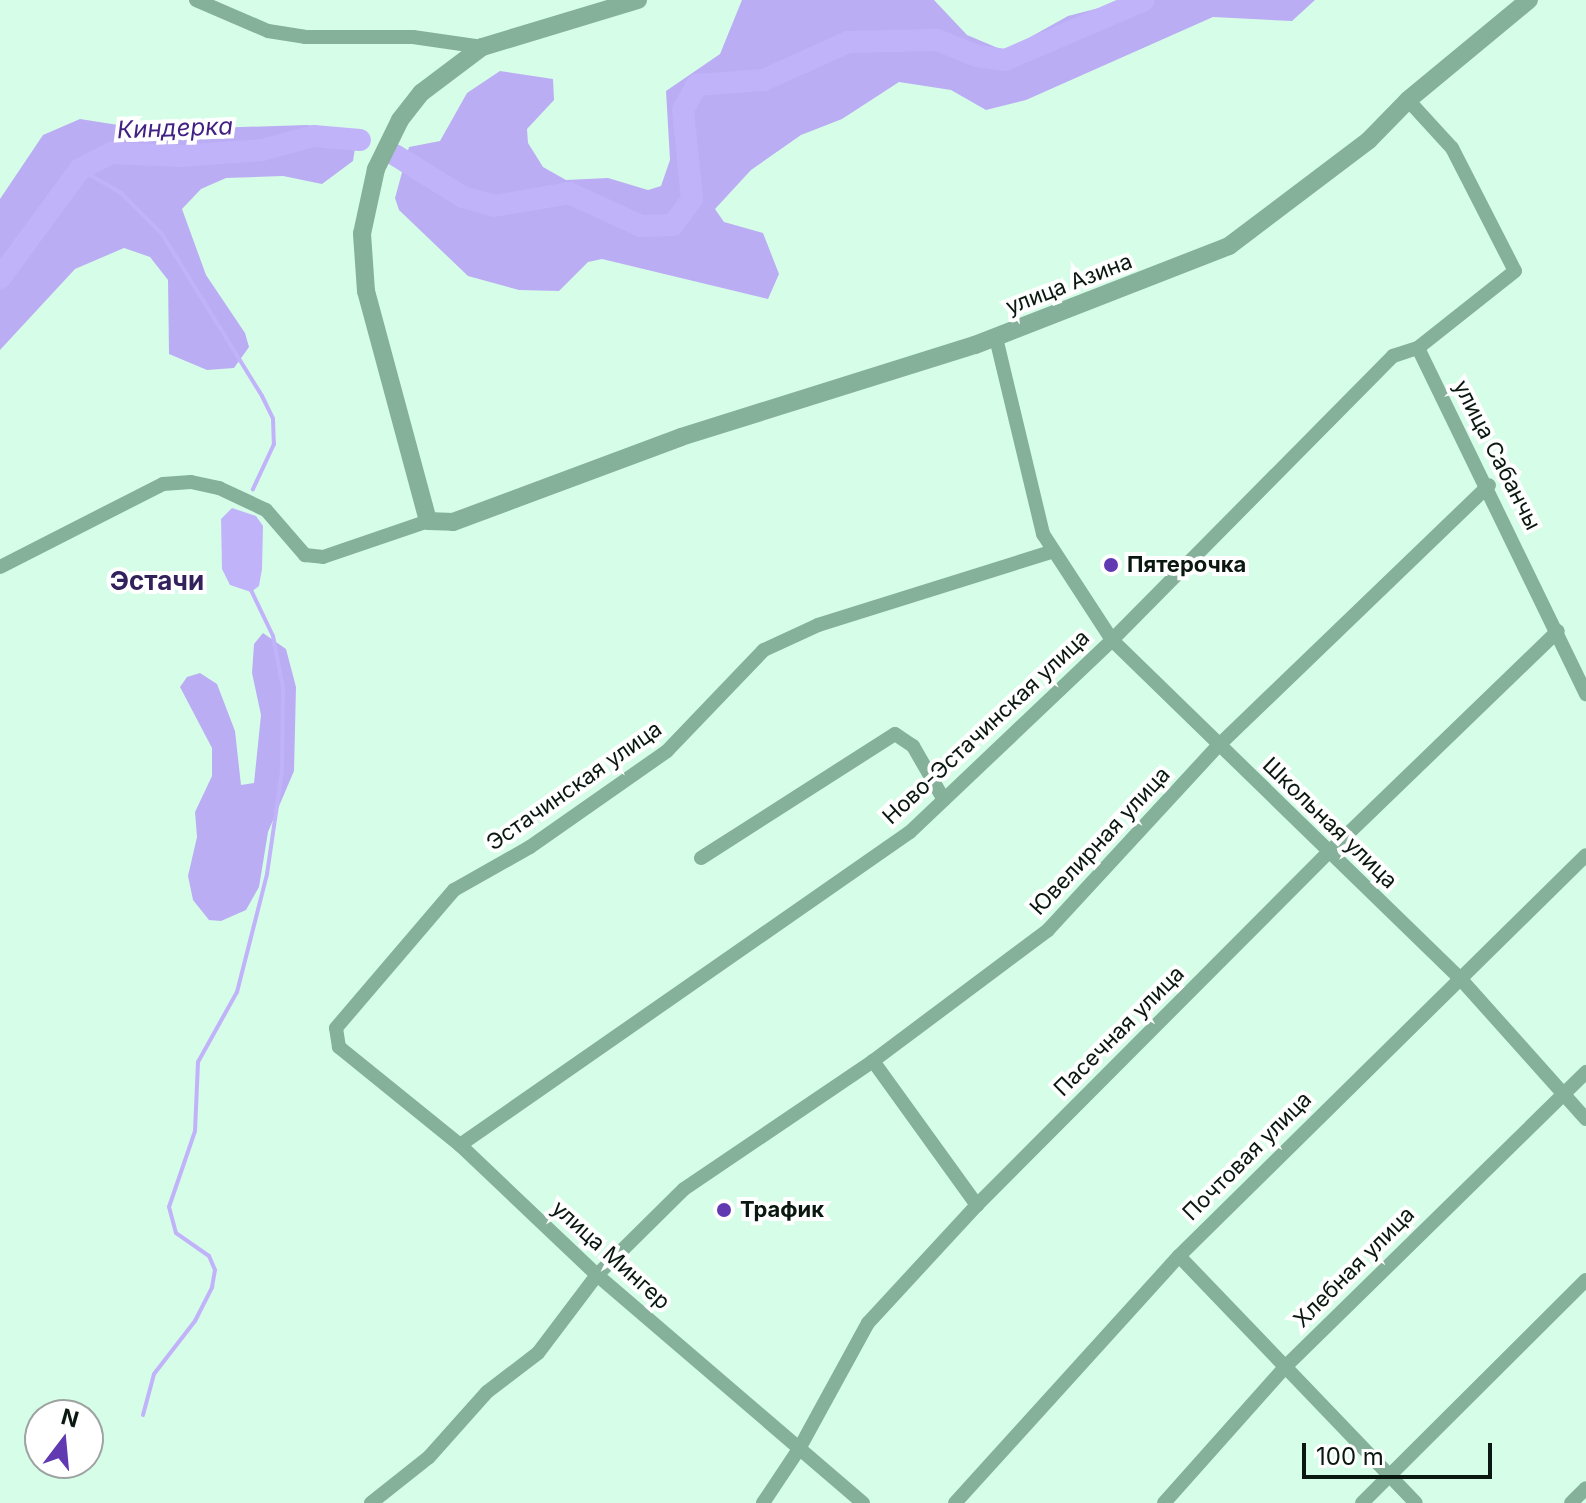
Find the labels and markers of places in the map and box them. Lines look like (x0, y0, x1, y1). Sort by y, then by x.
place label: Пятерочка (1127, 552, 1246, 578)
marker: Пятерочка (1102, 556, 1120, 574)
place label: Трафик (740, 1197, 824, 1223)
marker: Трафик (715, 1201, 733, 1219)

